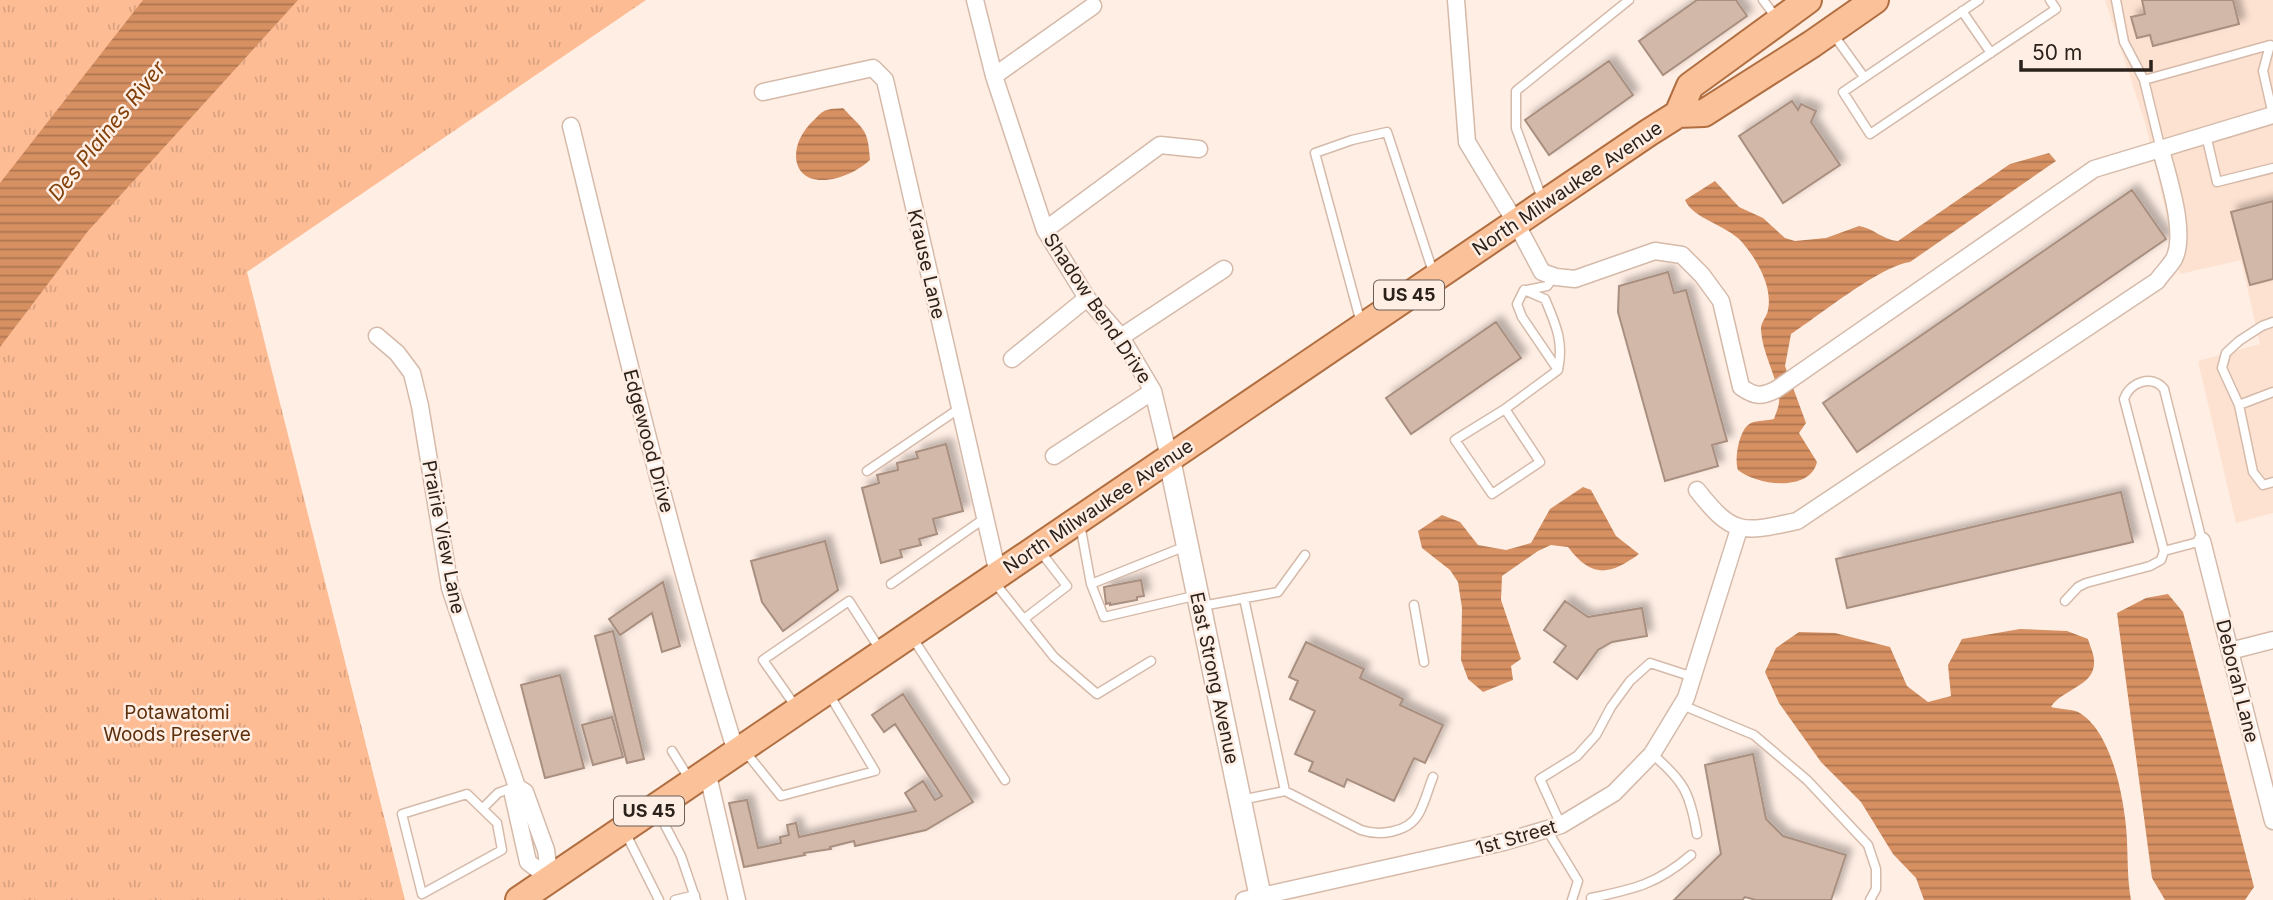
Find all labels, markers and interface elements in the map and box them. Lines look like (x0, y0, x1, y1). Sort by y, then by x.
scale bar (2021, 28, 2150, 72)
text: 50 m (2032, 40, 2082, 65)
water label: Des Plaines River (43, 55, 171, 205)
street label: North Milwaukee Avenue (1468, 116, 1667, 261)
street label: Krause Lane (903, 207, 950, 321)
street label: Shadow Bend Drive (1039, 229, 1156, 388)
road number: US 45 (1374, 281, 1444, 310)
street label: Edgewood Drive (618, 367, 679, 515)
street label: North Milwaukee Avenue (999, 434, 1198, 579)
street label: Prairie View Lane (417, 458, 470, 616)
street label: East Strong Avenue (1185, 590, 1244, 766)
street label: Deborah Lane (2211, 617, 2264, 745)
park label: Potawatomi Woods Preserve (103, 701, 251, 746)
road number: US 45 (614, 796, 684, 826)
street label: 1st Street (1473, 815, 1559, 860)

